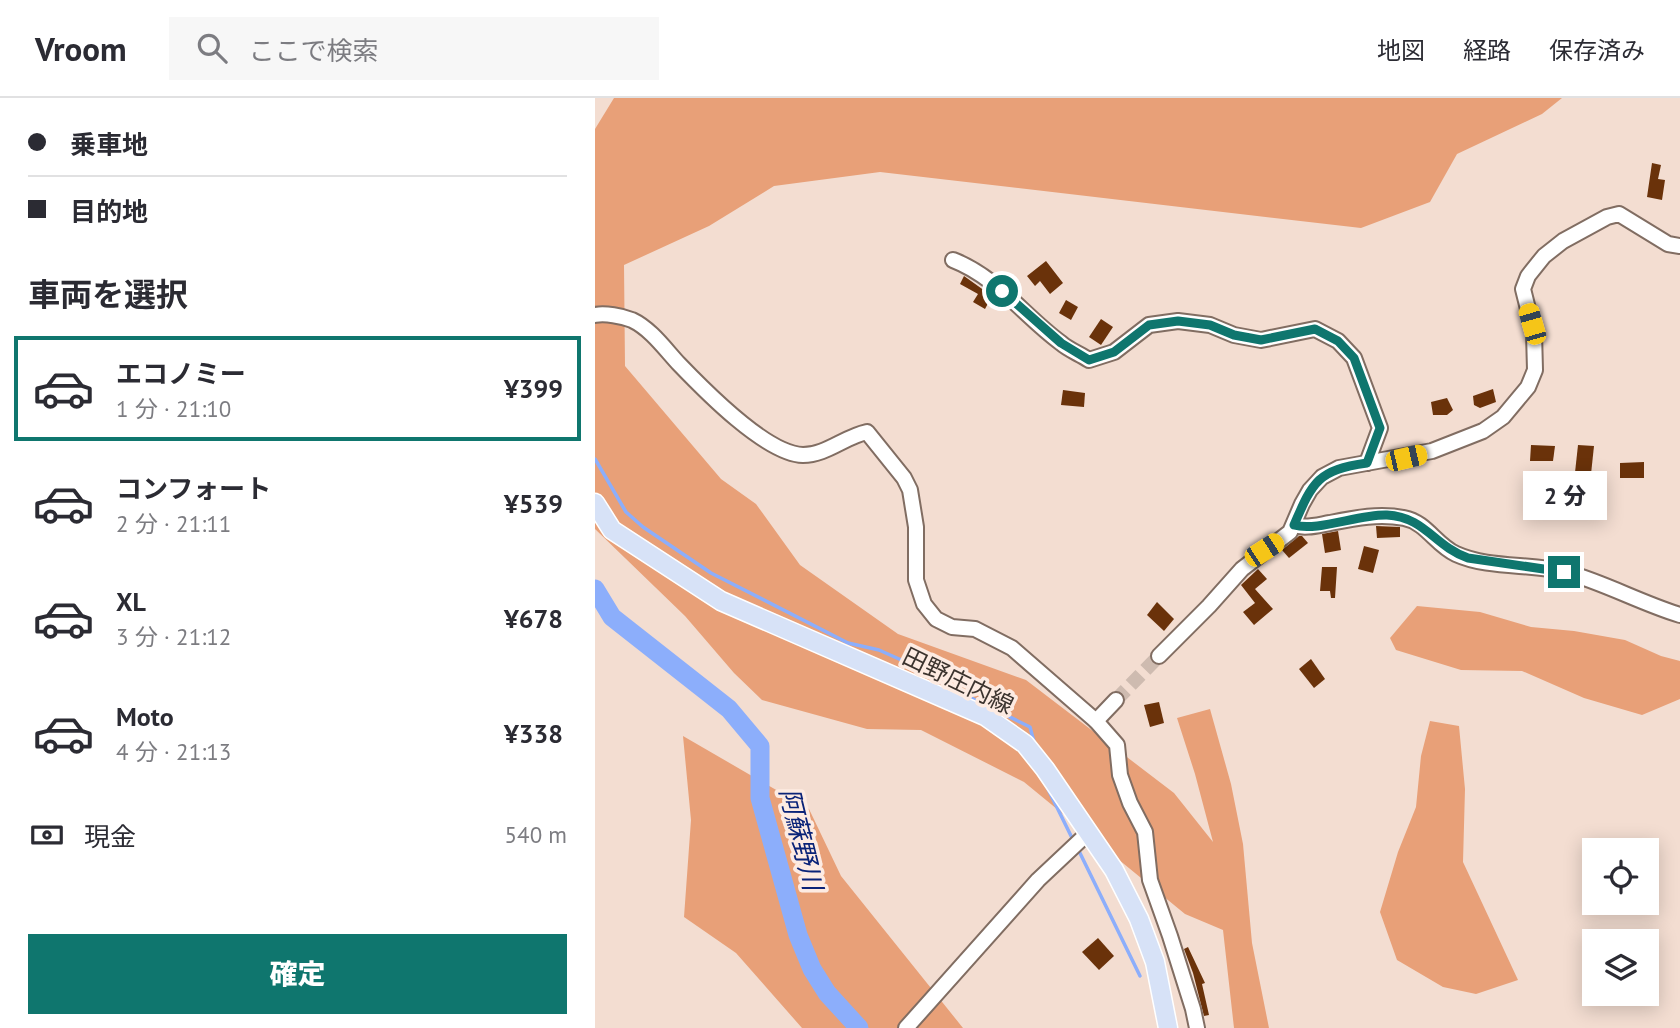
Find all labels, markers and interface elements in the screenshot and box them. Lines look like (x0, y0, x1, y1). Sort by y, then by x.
search box (169, 17, 659, 80)
text: Vroom (35, 27, 127, 70)
icon: search (193, 29, 231, 67)
text: ここで検索 (249, 34, 379, 67)
text: 地図 (1377, 35, 1425, 66)
text: 経路 (1463, 35, 1511, 66)
text: 保存済み (1549, 35, 1645, 66)
text: 乗車地 (70, 128, 148, 161)
text: 目的地 (70, 195, 148, 228)
text: 車両を選択 (28, 273, 188, 315)
route start (986, 275, 1018, 307)
car (1517, 301, 1548, 347)
icon: car (32, 357, 95, 420)
text: エコノミー (116, 357, 246, 390)
text: ¥399 (504, 372, 563, 405)
text: 1 分 · 21:10 (116, 394, 231, 423)
car (1384, 443, 1429, 473)
callout: 2 分 (1522, 470, 1606, 519)
icon: car (32, 472, 95, 535)
text: コンフォート (116, 472, 271, 505)
text: 2 分 (1544, 481, 1586, 510)
text: ¥539 (504, 487, 563, 520)
text: 2 分 · 21:11 (116, 509, 231, 538)
car (1241, 530, 1288, 570)
route end (1548, 556, 1580, 588)
text: XL (116, 585, 146, 618)
icon: car (32, 587, 95, 650)
text: ¥678 (504, 602, 563, 635)
text: 3 分 · 21:12 (116, 622, 231, 651)
street label: 田野庄内線 (897, 640, 1019, 721)
text: Moto (116, 700, 174, 733)
icon: car (32, 702, 95, 765)
text: ¥338 (504, 717, 563, 750)
text: 4 分 · 21:13 (116, 737, 231, 766)
water label: 阿蘇野川 (773, 784, 831, 896)
icon: cash (28, 816, 66, 854)
text: 現金 (84, 820, 136, 853)
text: 540 m (505, 820, 567, 849)
map controls (1582, 838, 1659, 1006)
button: locate (1582, 838, 1659, 915)
button: layers (1582, 929, 1659, 1006)
button: 確定 (28, 934, 567, 1014)

